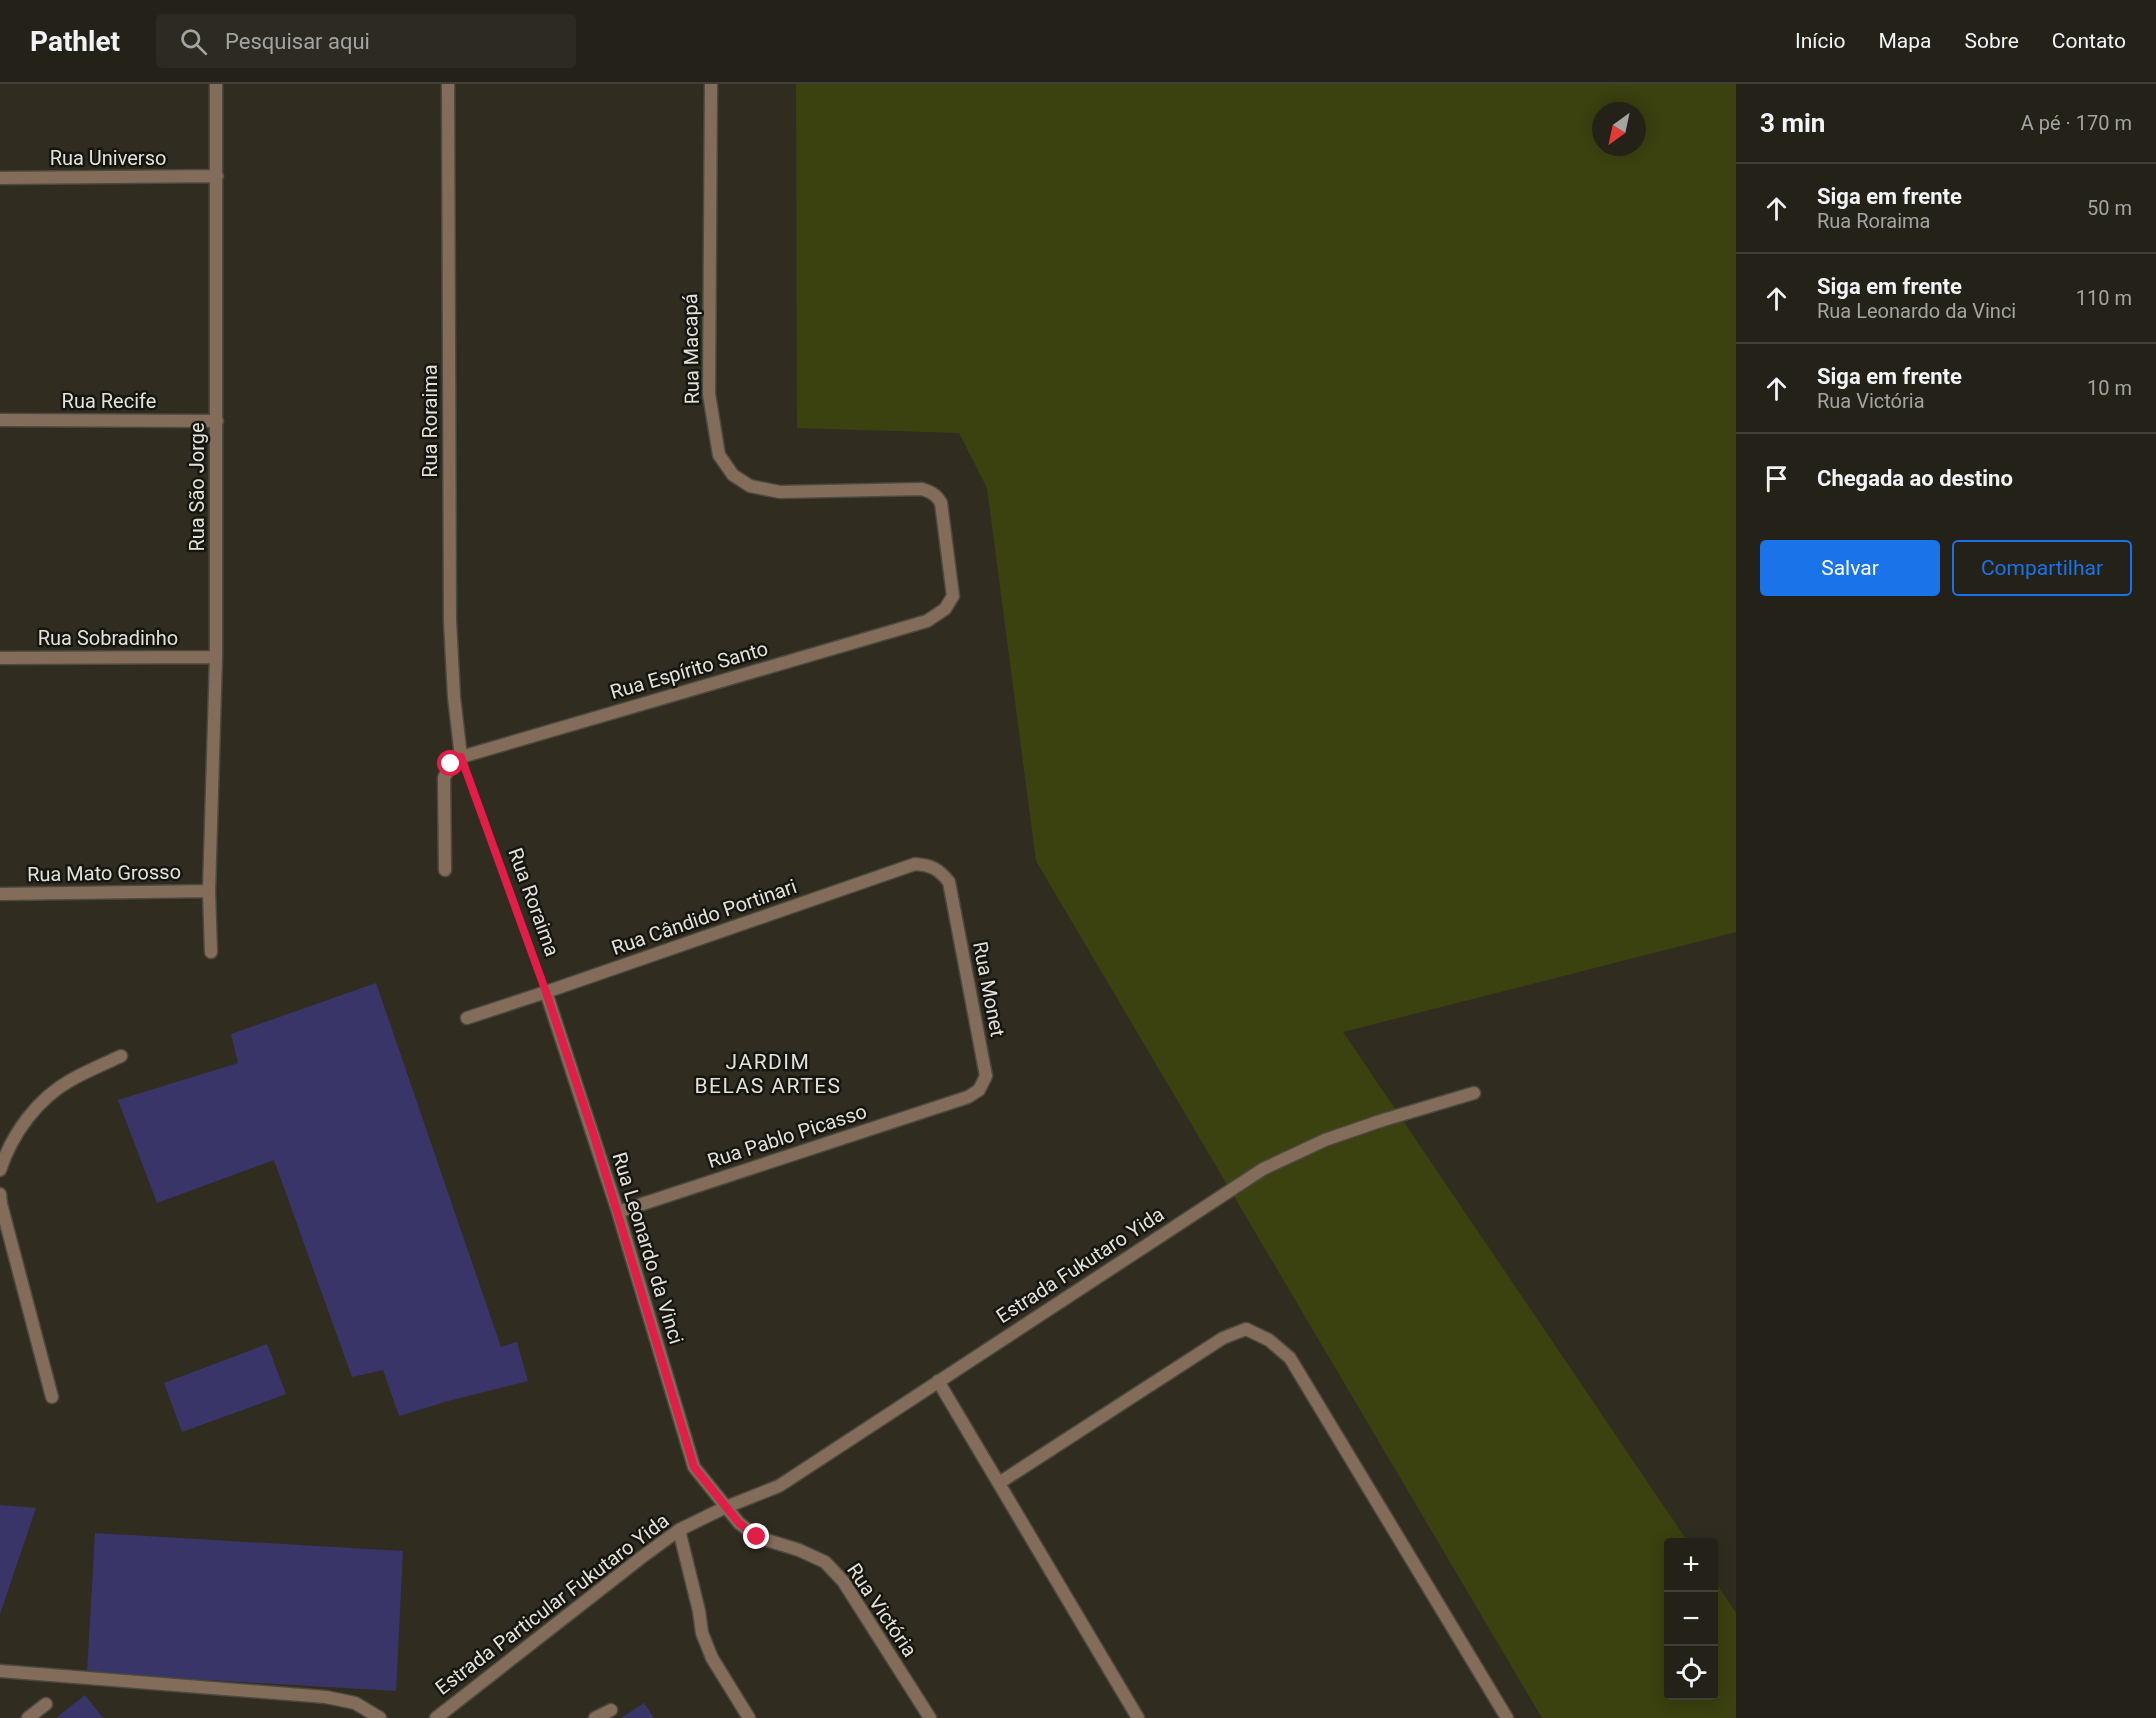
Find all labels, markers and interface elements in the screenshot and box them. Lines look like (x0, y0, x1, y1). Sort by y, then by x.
search box (156, 14, 576, 68)
text: Pathlet (30, 25, 120, 58)
icon: search (177, 25, 210, 58)
text: Pesquisar aqui (225, 29, 370, 54)
text: Início (1795, 29, 1846, 53)
text: Mapa (1879, 29, 1932, 53)
text: Sobre (1965, 29, 2019, 53)
text: Contato (2052, 29, 2126, 53)
north arrow (1592, 102, 1646, 156)
text: 3 min (1760, 108, 1825, 138)
text: A pé · 170 m (2021, 111, 2132, 135)
street label: Rua Universo (50, 146, 166, 170)
text: Siga em frente (1817, 184, 1962, 209)
icon: ahead (1760, 192, 1793, 225)
text: 50 m (2087, 196, 2132, 220)
text: Rua Roraima (1817, 209, 1930, 233)
text: Siga em frente (1817, 274, 1962, 299)
icon: ahead (1760, 282, 1793, 315)
text: 110 m (2076, 286, 2132, 310)
street label: Rua Macapá (678, 293, 704, 405)
text: Rua Leonardo da Vinci (1817, 299, 2016, 323)
street label: Rua Roraima (418, 364, 442, 478)
text: Siga em frente (1817, 364, 1962, 389)
icon: ahead (1760, 372, 1793, 405)
text: 10 m (2087, 376, 2132, 400)
street label: Rua Recife (62, 389, 156, 413)
text: Rua Victória (1817, 389, 1925, 413)
street label: Rua São Jorge (185, 422, 209, 552)
icon: arrive (1760, 462, 1793, 495)
text: Chegada ao destino (1817, 466, 2013, 491)
button: Salvar (1760, 540, 1940, 596)
button: Compartilhar (1952, 540, 2132, 596)
street label: Rua Sobradinho (38, 626, 178, 650)
street label: Rua Espírito Santo (607, 636, 771, 704)
route start (437, 750, 463, 776)
street label: Rua Roraima (503, 845, 565, 959)
street label: Rua Mato Grosso (27, 860, 181, 886)
street label: Rua Cândido Portinari (608, 874, 800, 960)
street label: Rua Monet (968, 939, 1010, 1039)
district label: JARDIM BELAS ARTES (694, 1050, 842, 1098)
street label: Rua Pablo Picasso (704, 1099, 870, 1173)
street label: Rua Leonardo da Vinci (607, 1149, 689, 1347)
street label: Estrada Fukutaro Yida (992, 1202, 1168, 1328)
street label: Estrada Particular Fukutaro Yida (431, 1508, 673, 1700)
route end (743, 1523, 769, 1549)
map controls (1664, 1538, 1718, 1700)
button: + (1664, 1538, 1718, 1592)
street label: Rua Victória (842, 1559, 922, 1661)
button: − (1664, 1592, 1718, 1646)
button: locate (1664, 1646, 1718, 1700)

